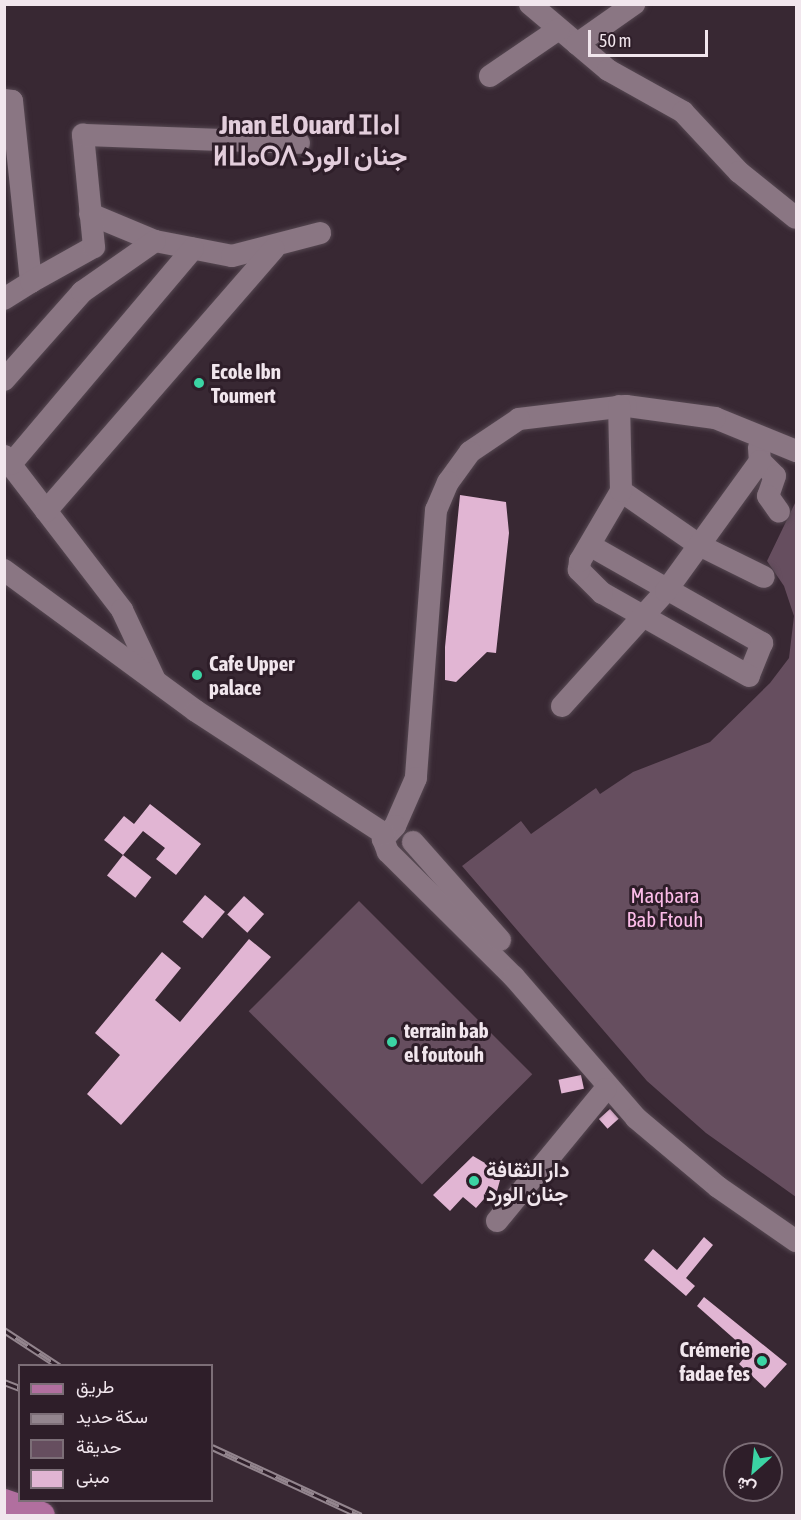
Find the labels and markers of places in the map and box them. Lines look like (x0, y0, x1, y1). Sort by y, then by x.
place label: Ecole Ibn Toumert (211, 358, 281, 408)
marker: Ecole Ibn Toumert (192, 376, 206, 390)
place label: Cafe Upper palace (209, 650, 294, 700)
marker: Cafe Upper palace (190, 668, 204, 682)
place label: terrain bab el foutouh (404, 1017, 489, 1067)
marker: terrain bab el foutouh (385, 1035, 399, 1049)
place label: دار الثقافة جنان الورد (486, 1156, 569, 1206)
marker: دار الثقافة جنان الورد (467, 1174, 481, 1188)
place label: Crémerie fadae fes (680, 1336, 750, 1386)
marker: Crémerie fadae fes (755, 1354, 769, 1368)

